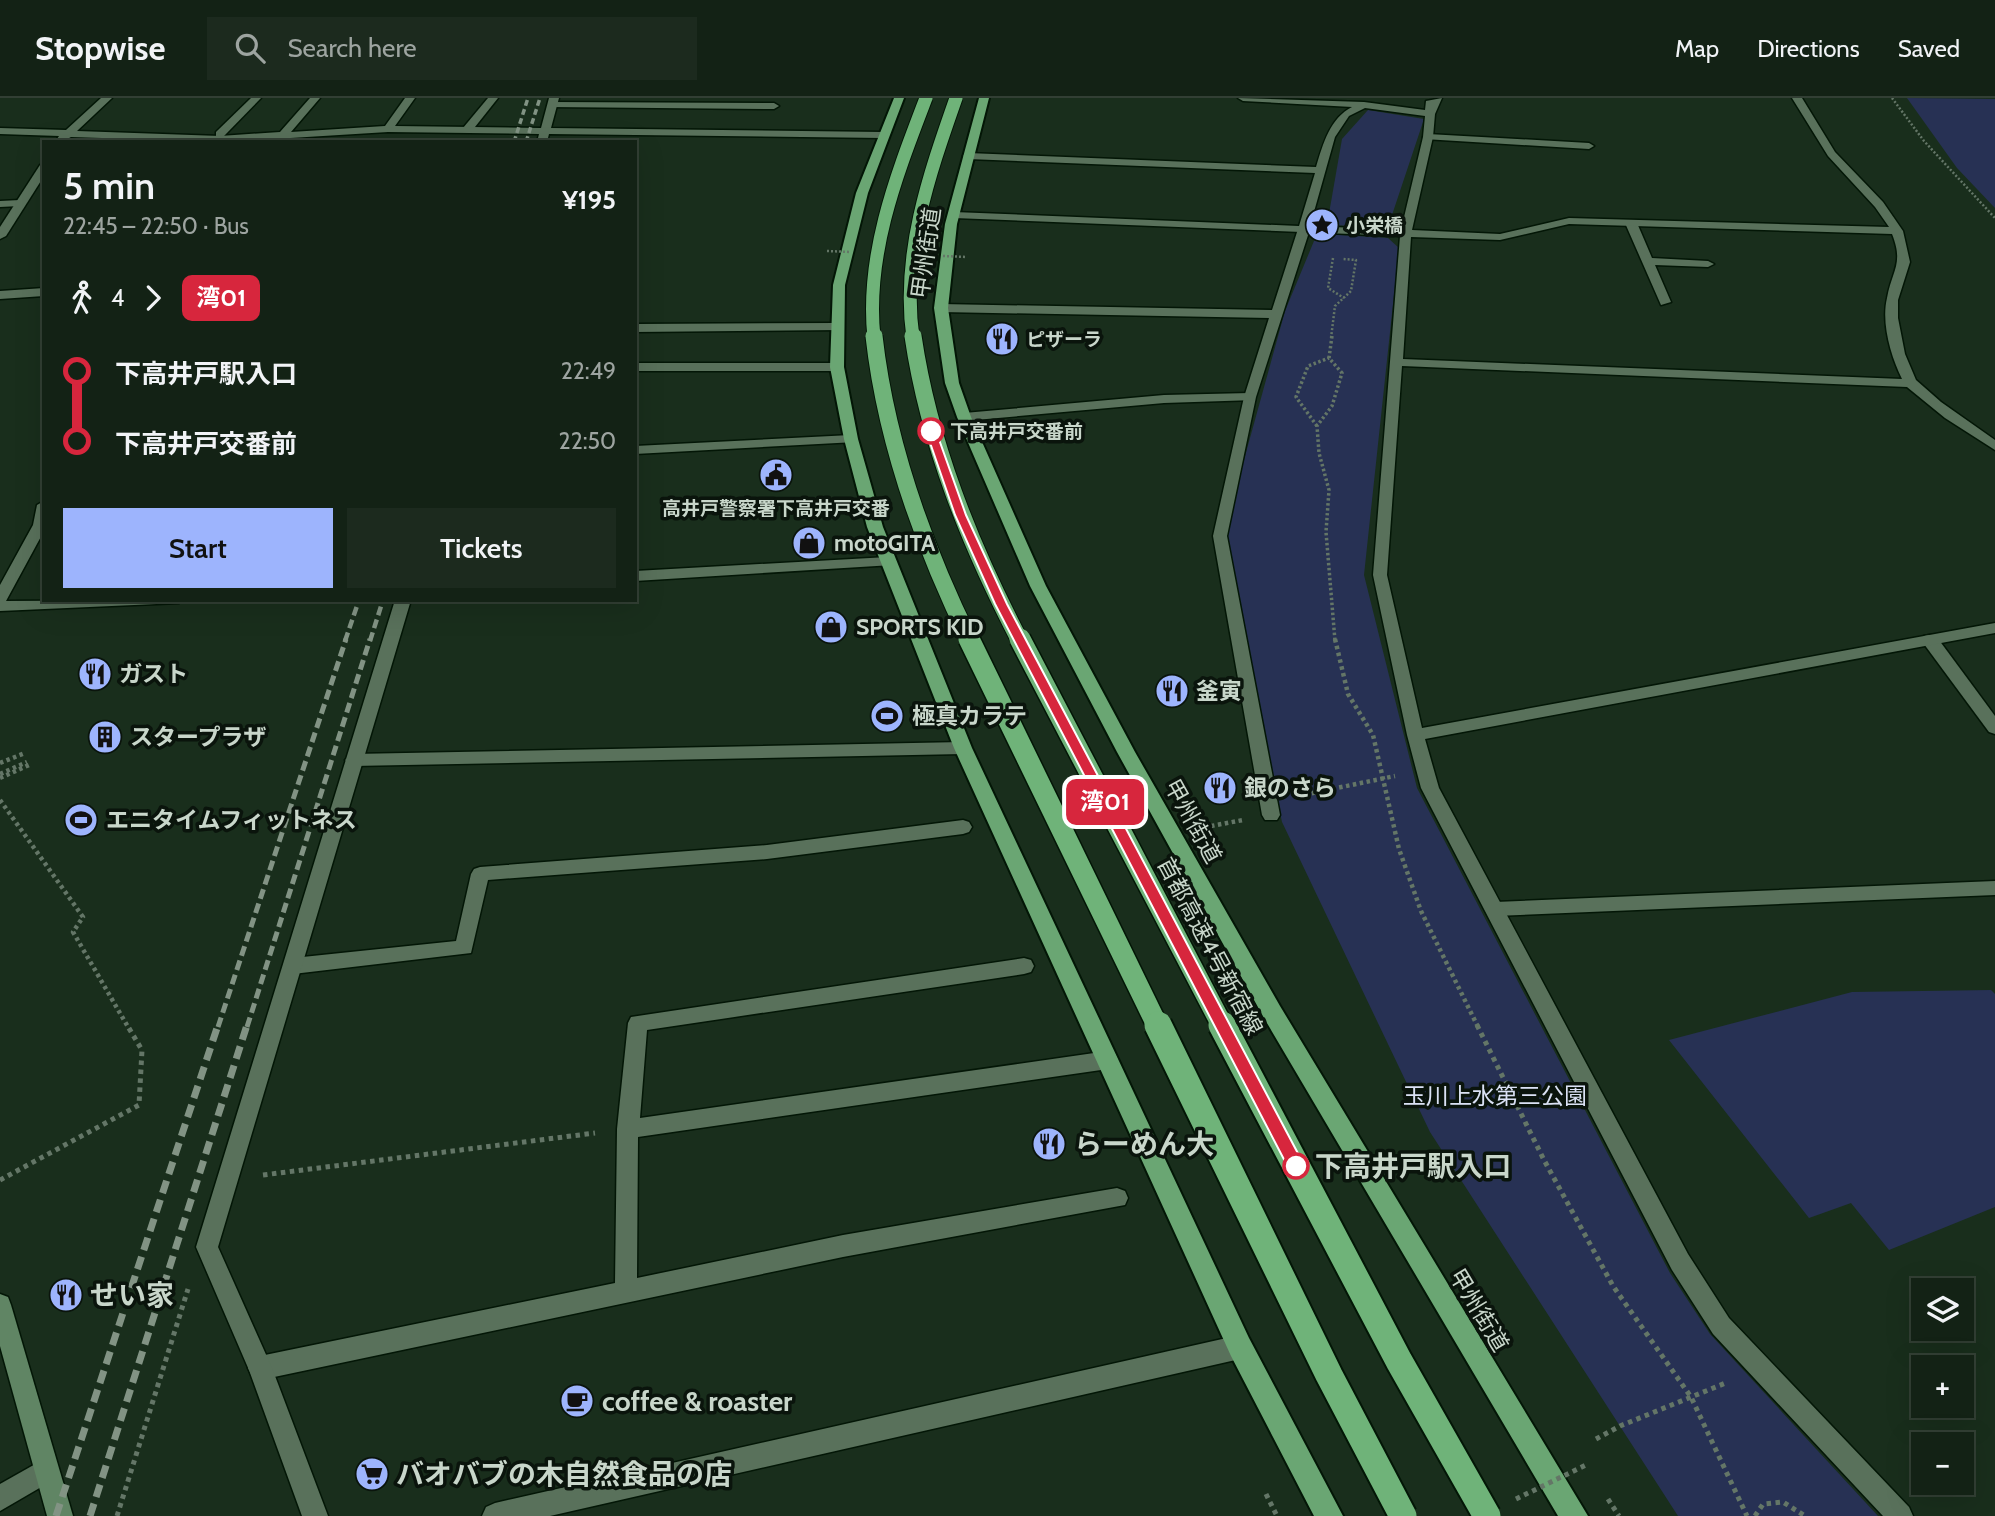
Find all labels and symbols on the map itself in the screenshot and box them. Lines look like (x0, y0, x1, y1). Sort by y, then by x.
street label: 甲州街道 (906, 205, 946, 301)
place icon: 小栄橋 (1303, 206, 1341, 244)
place label: 小栄橋 (1346, 214, 1403, 237)
restaurant icon: ピザーラ (983, 320, 1021, 358)
place label: ピザーラ (1026, 328, 1102, 351)
marker: 下高井戸交番前 (918, 418, 944, 444)
place label: 下高井戸交番前 (950, 420, 1083, 443)
public building icon: 高井戸警察署下高井戸交番 (757, 456, 795, 494)
place label: 高井戸警察署下高井戸交番 (662, 497, 890, 520)
shop icon: motoGITA (790, 524, 828, 562)
place label: motoGITA (834, 529, 936, 557)
shop icon: SPORTS KID (812, 608, 850, 646)
place label: SPORTS KID (856, 613, 984, 641)
restaurant icon: ガスト (76, 655, 114, 693)
place label: ガスト (119, 660, 188, 688)
restaurant icon: 釜寅 (1153, 672, 1191, 710)
place label: 釜寅 (1196, 677, 1242, 705)
sports icon: 極真カラテ (868, 697, 906, 735)
place label: 極真カラテ (912, 702, 1027, 730)
building icon: スタープラザ (86, 718, 124, 756)
place label: スタープラザ (130, 723, 267, 751)
restaurant icon: 銀のさら (1201, 769, 1239, 807)
street label: 甲州街道 (1158, 774, 1228, 868)
place label: 銀のさら (1244, 774, 1336, 802)
line badge: 湾01 (1065, 779, 1145, 825)
sports icon: エニタイムフィットネス (62, 801, 100, 839)
place label: エニタイムフィットネス (106, 806, 357, 834)
street label: 首都高速4号新宿線 (1151, 852, 1269, 1040)
park label: 玉川上水第三公園 (1403, 1082, 1587, 1110)
restaurant icon: らーめん大 (1030, 1125, 1068, 1163)
place label: らーめん大 (1074, 1127, 1214, 1161)
place label: 下高井戸駅入口 (1315, 1149, 1511, 1183)
marker: 下高井戸駅入口 (1283, 1153, 1309, 1179)
street label: 甲州街道 (1443, 1263, 1515, 1357)
restaurant icon: せい家 (47, 1276, 85, 1314)
place label: せい家 (90, 1278, 174, 1312)
cafe icon: coffee & roaster (558, 1382, 596, 1420)
place label: coffee & roaster (602, 1384, 793, 1418)
supermarket icon: バオバブの木自然食品の店 (353, 1455, 391, 1493)
place label: バオバブの木自然食品の店 (396, 1457, 732, 1491)

